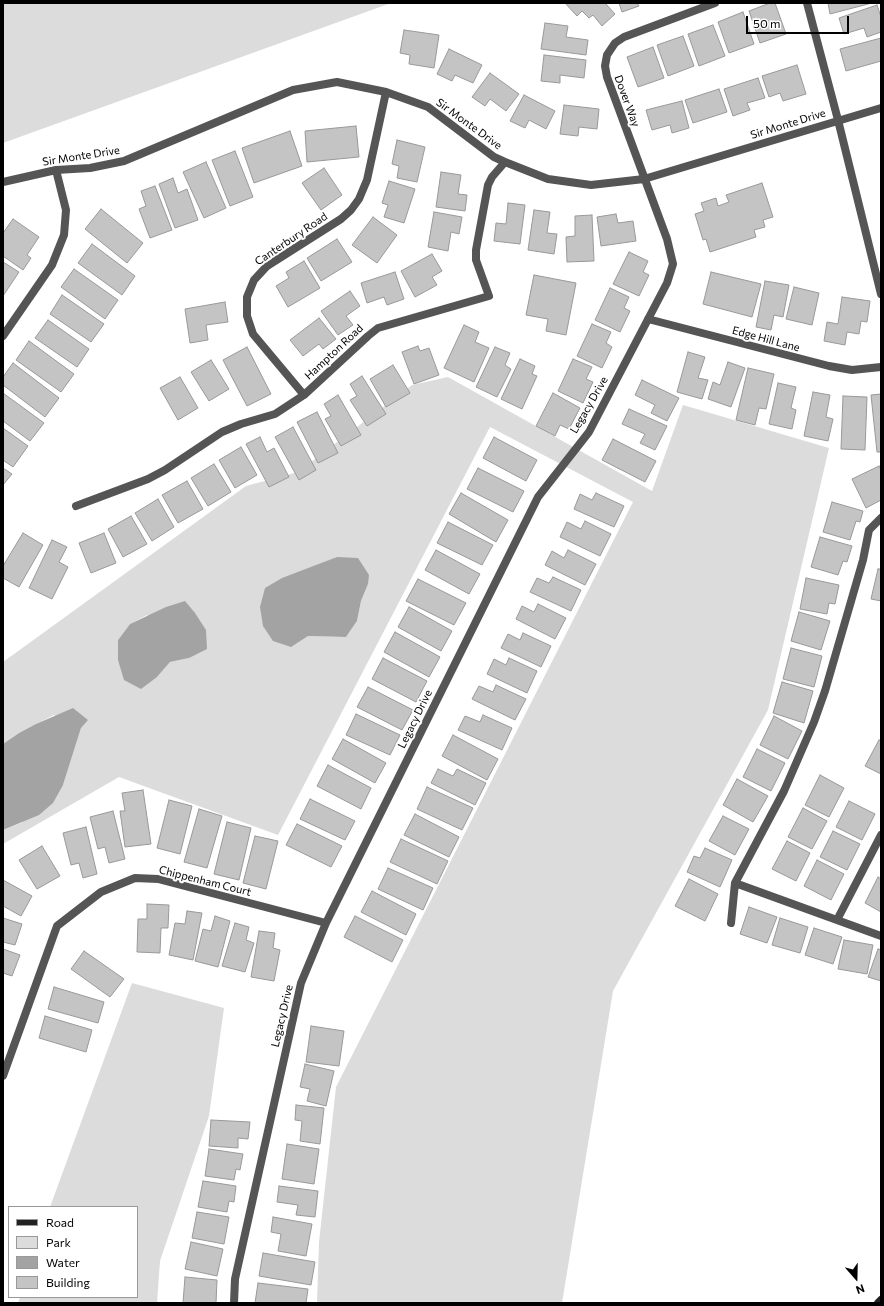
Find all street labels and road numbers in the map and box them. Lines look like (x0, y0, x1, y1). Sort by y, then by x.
street label: Dover Way (612, 73, 642, 129)
street label: Sir Monte Drive (434, 96, 504, 152)
street label: Sir Monte Drive (749, 106, 827, 142)
street label: Sir Monte Drive (41, 143, 121, 169)
street label: Canterbury Road (252, 210, 330, 268)
street label: Hampton Road (302, 322, 366, 382)
street label: Edge Hill Lane (731, 324, 801, 354)
street label: Legacy Drive (567, 374, 611, 436)
street label: Legacy Drive (395, 688, 435, 750)
street label: Chippenham Court (157, 863, 253, 899)
street label: Legacy Drive (268, 984, 296, 1048)

